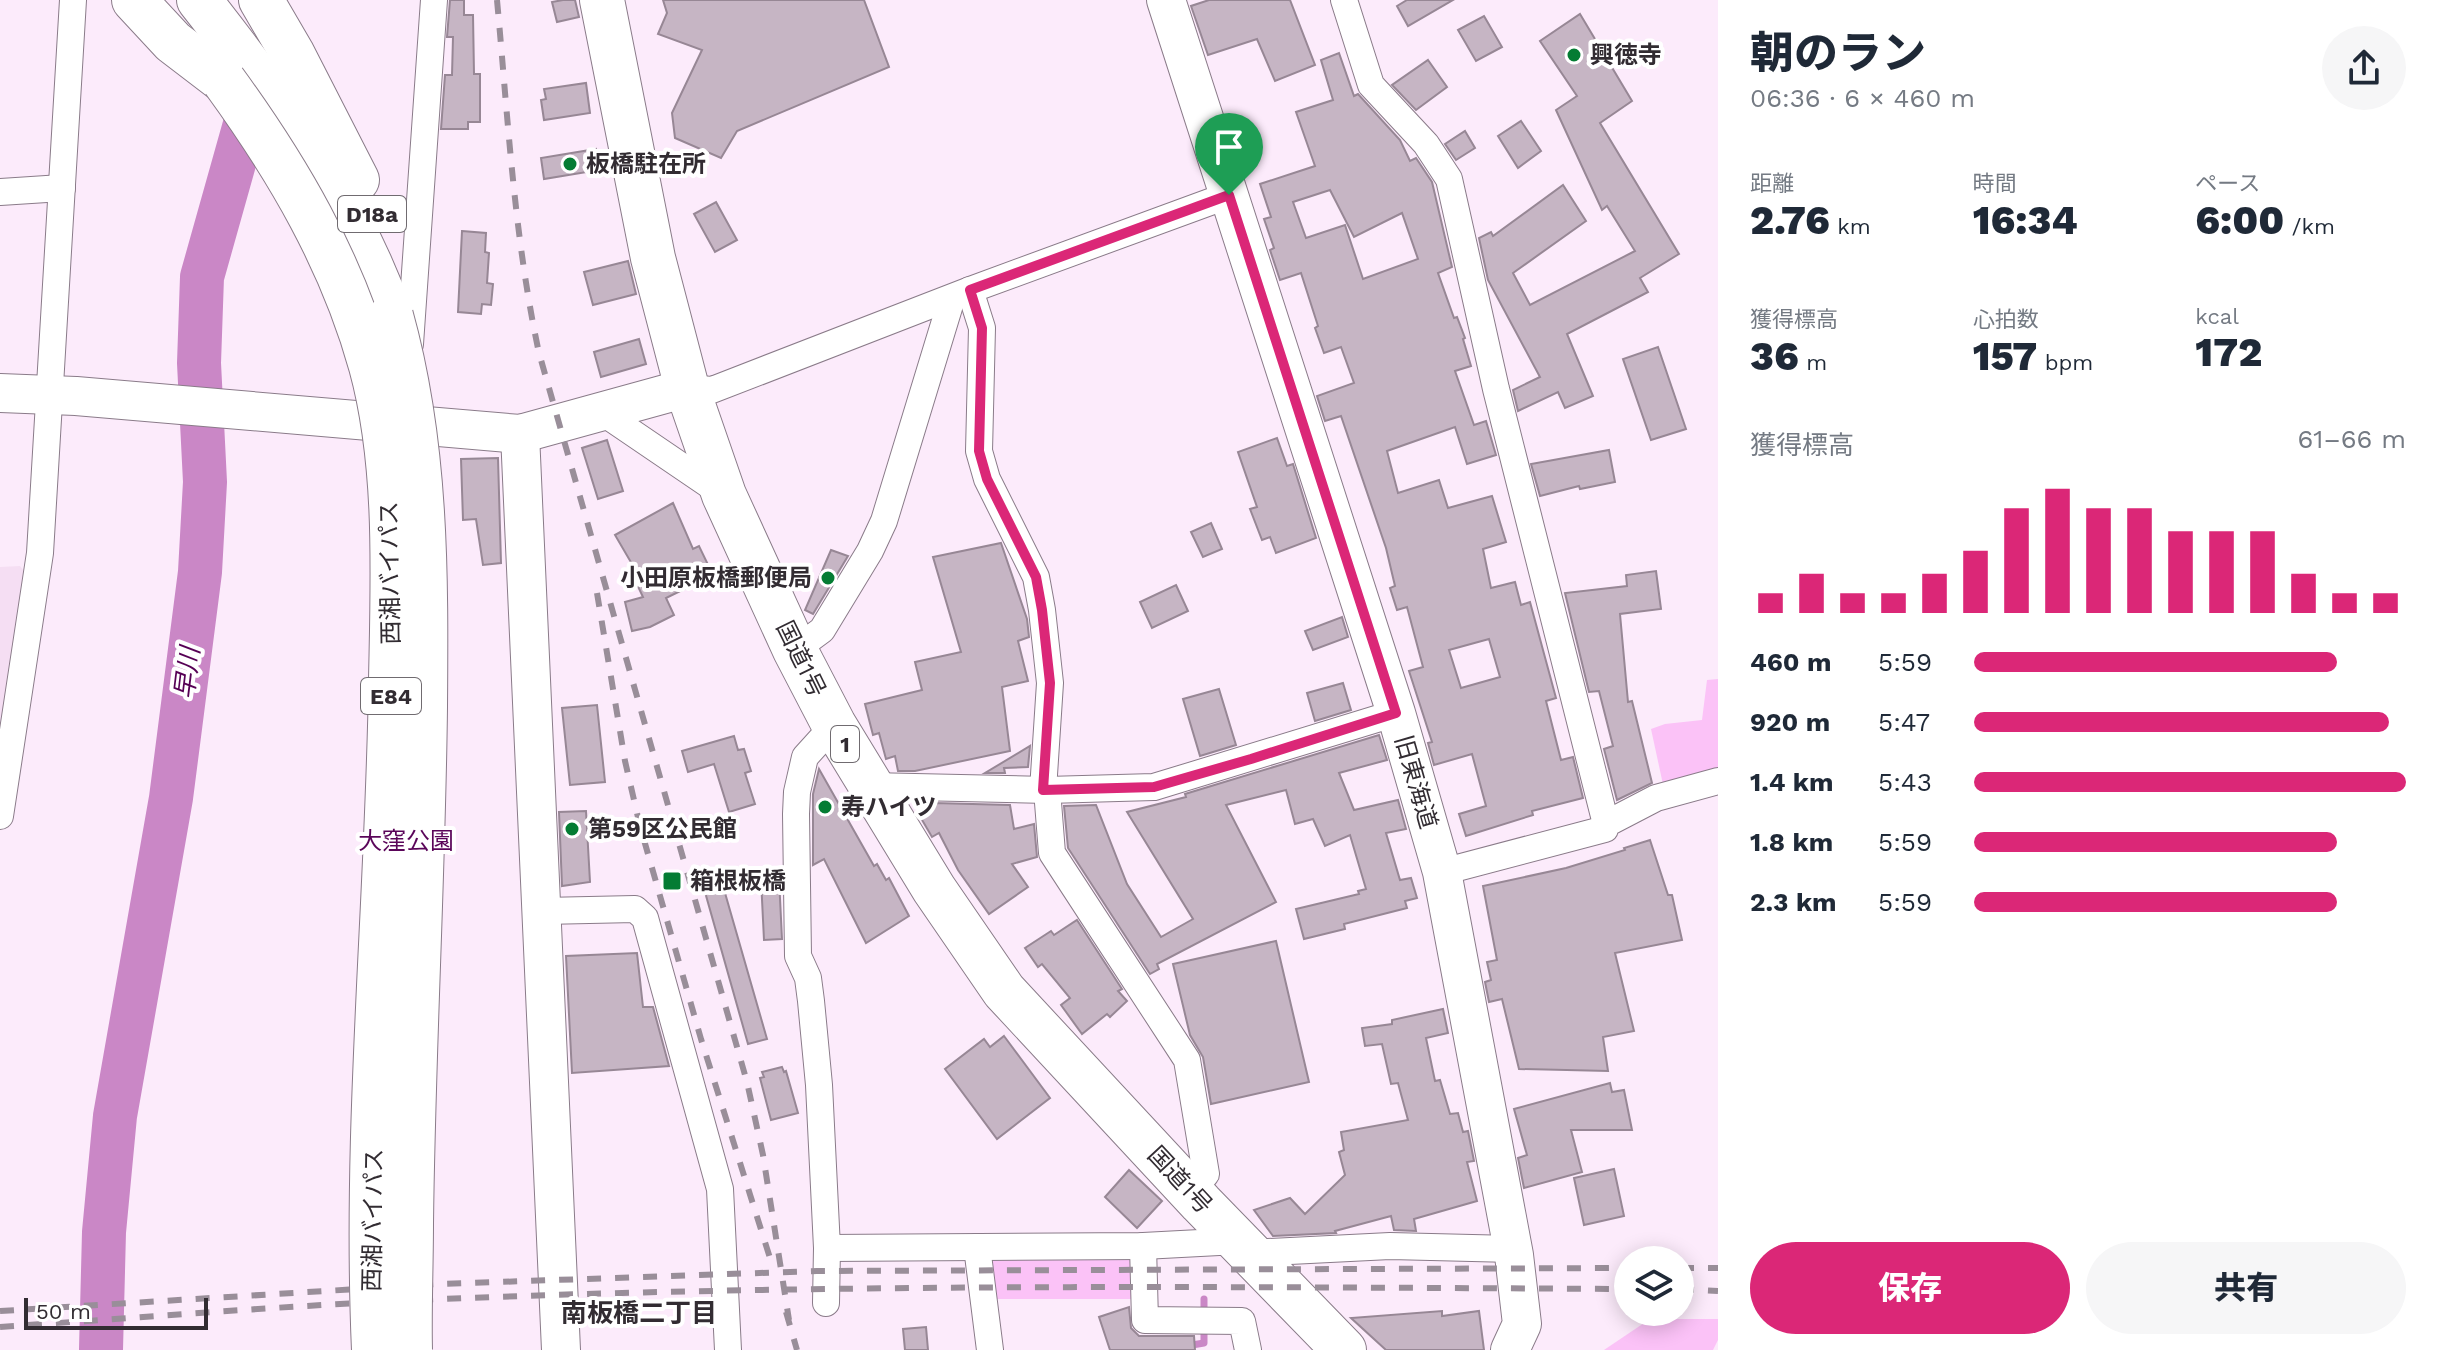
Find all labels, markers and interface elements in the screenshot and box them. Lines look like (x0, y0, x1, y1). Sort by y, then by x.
button: share (2322, 26, 2406, 110)
text: 朝のラン (1750, 27, 1926, 79)
place label: 興徳寺 (1590, 41, 1662, 69)
marker: 興徳寺 (1565, 46, 1583, 64)
text: 06:36 · 6 × 460 m (1750, 83, 1975, 113)
pin (1195, 113, 1263, 195)
icon: arrive (1207, 125, 1251, 169)
place label: 板橋駐在所 (586, 150, 706, 178)
marker: 板橋駐在所 (561, 155, 579, 173)
text: 距離 (1750, 171, 1794, 196)
text: 時間 (1973, 171, 2017, 196)
text: ペース (2195, 171, 2260, 196)
road number: D18a (338, 196, 406, 232)
text: 2.76 (1750, 197, 1830, 244)
text: 16:34 (1973, 197, 2078, 244)
text: 6:00 (2195, 197, 2284, 244)
text: km (1830, 214, 1871, 239)
text: /km (2284, 214, 2335, 239)
text: kcal (2195, 304, 2239, 329)
text: 獲得標高 (1750, 307, 1838, 332)
text: 心拍数 (1973, 307, 2039, 332)
text: 172 (2195, 329, 2262, 376)
text: 36 (1750, 333, 1799, 380)
text: 157 (1973, 333, 2037, 380)
text: m (1799, 350, 1827, 375)
text: bpm (2037, 350, 2093, 375)
text: 61–66 m (2298, 424, 2406, 454)
text: 獲得標高 (1750, 430, 1854, 460)
street label: 西湘バイパス (375, 501, 405, 645)
place label: 小田原板橋郵便局 (620, 564, 812, 592)
marker: 小田原板橋郵便局 (819, 569, 837, 587)
street label: 国道1号 (771, 616, 831, 702)
water label: 早川 (169, 642, 205, 701)
text: 460 m (1750, 647, 1831, 677)
text: 5:59 (1878, 647, 1932, 677)
road number: E84 (361, 678, 421, 714)
text: 920 m (1750, 707, 1830, 737)
text: 5:47 (1878, 707, 1930, 737)
road number: 1 (831, 726, 859, 762)
street label: 旧東海道 (1389, 732, 1443, 832)
text: 1.4 km (1750, 767, 1834, 797)
text: 5:43 (1878, 767, 1932, 797)
place label: 寿ハイツ (841, 793, 937, 821)
marker: 寿ハイツ (816, 798, 834, 816)
place label: 第59区公民館 (588, 815, 737, 843)
marker: 第59区公民館 (563, 820, 581, 838)
park label: 大窪公園 (358, 827, 454, 855)
text: 1.8 km (1750, 827, 1833, 857)
text: 5:59 (1878, 827, 1932, 857)
place label: 箱根板橋 (690, 867, 786, 895)
marker: 箱根板橋 (661, 870, 683, 892)
text: 2.3 km (1750, 887, 1837, 917)
text: 5:59 (1878, 887, 1932, 917)
street label: 国道1号 (1142, 1141, 1218, 1219)
street label: 西湘バイパス (358, 1148, 388, 1292)
button: 保存 (1750, 1242, 2070, 1334)
button: 共有 (2086, 1242, 2406, 1334)
map controls (1614, 1246, 1694, 1326)
button: layers (1614, 1246, 1694, 1326)
scale bar (24, 1294, 208, 1330)
district label: 南板橋二丁目 (561, 1298, 717, 1328)
text: 50 m (36, 1299, 91, 1324)

